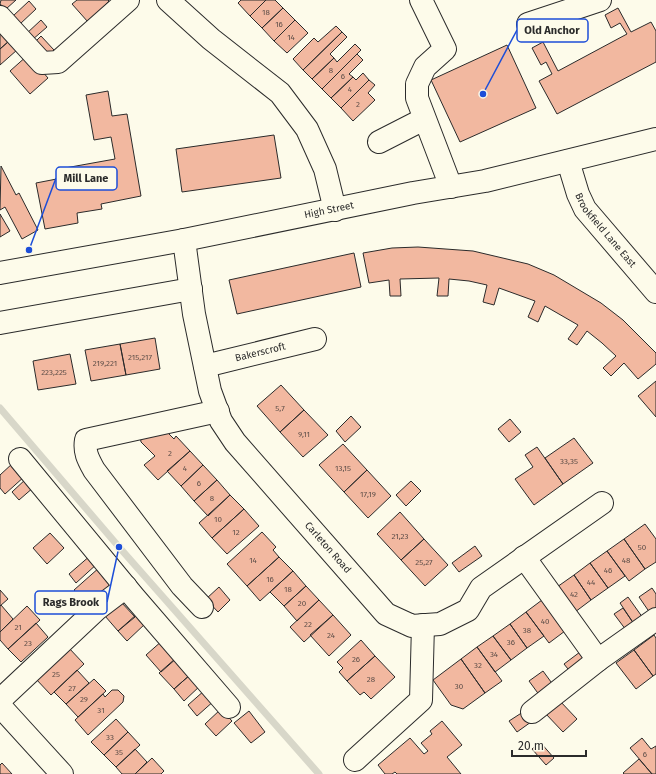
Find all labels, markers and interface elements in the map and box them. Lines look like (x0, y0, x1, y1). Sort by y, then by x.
house number: 18 (262, 8, 271, 17)
callout: Old Anchor (517, 19, 588, 42)
house number: 16 (275, 20, 283, 29)
text: Old Anchor (524, 24, 580, 37)
house number: 14 (287, 33, 296, 42)
house number: 8 (329, 66, 334, 75)
house number: 6 (341, 72, 345, 81)
house number: 4 (348, 85, 353, 94)
house number: 2 (356, 100, 360, 109)
callout: Mill Lane (56, 167, 117, 190)
text: Mill Lane (64, 172, 108, 185)
street label: Brookfield Lane East (572, 191, 639, 270)
street label: High Street (303, 199, 355, 221)
street label: Bakerscroft (234, 340, 287, 364)
house number: 215,217 (128, 353, 152, 362)
house number: 219,221 (93, 359, 117, 368)
house number: 223,225 (41, 368, 67, 377)
house number: 5,7 (275, 404, 285, 413)
house number: 9,11 (298, 430, 310, 439)
house number: 2 (168, 449, 172, 458)
house number: 33,35 (560, 457, 578, 466)
house number: 4 (183, 464, 188, 473)
house number: 13,15 (335, 464, 351, 473)
house number: 6 (197, 479, 201, 488)
house number: 17,19 (360, 490, 376, 499)
house number: 8 (210, 494, 215, 503)
house number: 10 (214, 515, 222, 524)
street label: Carleton Road (302, 520, 353, 576)
house number: 12 (232, 528, 240, 537)
house number: 21,23 (391, 532, 409, 541)
house number: 50 (638, 543, 647, 552)
house number: 14 (249, 556, 258, 565)
house number: 48 (622, 556, 631, 565)
house number: 25,27 (415, 558, 433, 567)
house number: 46 (604, 566, 612, 575)
house number: 16 (266, 575, 274, 584)
house number: 44 (587, 578, 596, 587)
house number: 18 (284, 585, 293, 594)
house number: 42 (570, 590, 578, 599)
callout: Rags Brook (35, 591, 107, 614)
text: Rags Brook (43, 596, 100, 609)
house number: 20 (298, 599, 307, 608)
house number: 40 (541, 617, 550, 626)
house number: 22 (304, 620, 312, 629)
house number: 21 (14, 623, 22, 632)
house number: 38 (523, 626, 532, 635)
house number: 24 (327, 631, 336, 640)
house number: 36 (507, 638, 515, 647)
house number: 23 (24, 639, 32, 648)
house number: 34 (490, 650, 499, 659)
house number: 26 (352, 655, 360, 664)
house number: 32 (474, 661, 482, 670)
house number: 25 (52, 670, 60, 679)
house number: 28 (367, 675, 376, 684)
house number: 30 (455, 682, 464, 691)
house number: 27 (68, 684, 76, 693)
house number: 29 (80, 695, 88, 704)
house number: 31 (97, 706, 105, 715)
scale bar (512, 732, 586, 758)
house number: 33 (106, 733, 114, 742)
text: 20 m (518, 739, 544, 753)
house number: 35 (115, 748, 123, 757)
house number: 6 (643, 750, 647, 759)

